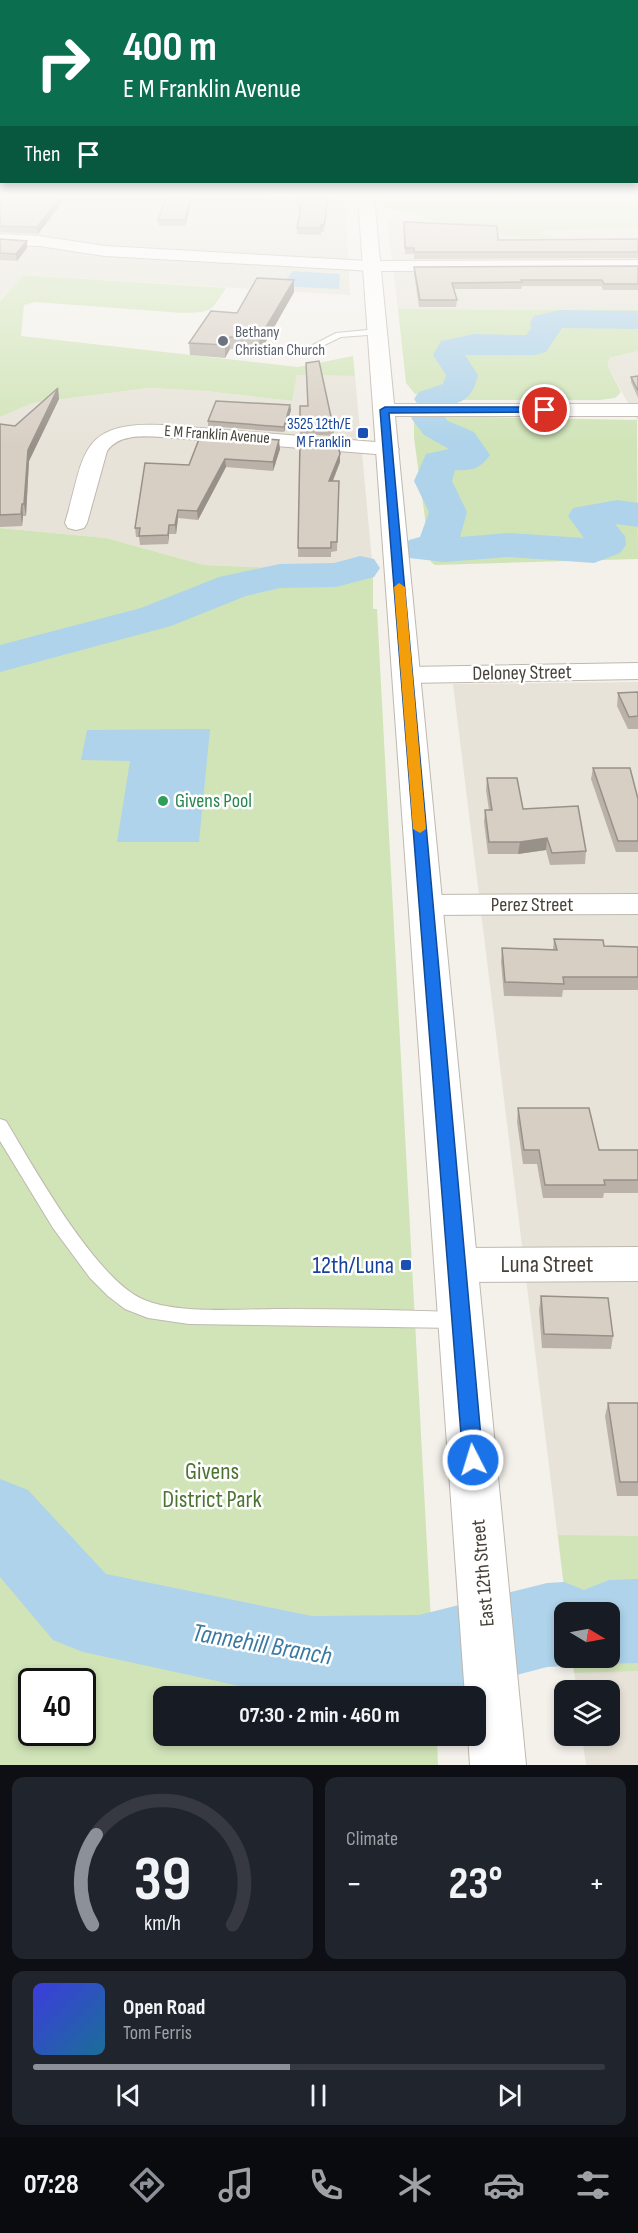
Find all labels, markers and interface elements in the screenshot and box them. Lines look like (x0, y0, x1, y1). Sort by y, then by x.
text: 400 m (123, 22, 217, 73)
icon: right (24, 24, 102, 102)
text: E M Franklin Avenue (123, 73, 301, 105)
icon: arrive (72, 138, 105, 171)
text: Then (24, 141, 60, 168)
place label: Bethany Christian Church (235, 323, 325, 360)
marker: Bethany Christian Church (216, 334, 230, 348)
pin (519, 384, 570, 435)
icon: arrive (528, 393, 561, 426)
place label: 3525 12th/E M Franklin (287, 415, 351, 452)
street label: E M Franklin Avenue (164, 422, 270, 448)
marker: 3525 12th/E M Franklin (356, 426, 370, 440)
street label: Deloney Street (472, 660, 572, 686)
place label: Givens Pool (175, 789, 252, 813)
marker: Givens Pool (156, 794, 170, 808)
street label: Perez Street (491, 893, 573, 917)
street label: Luna Street (501, 1250, 593, 1279)
place label: 12th/Luna (312, 1251, 394, 1280)
marker: 12th/Luna (399, 1258, 413, 1272)
position arrow (441, 1428, 505, 1492)
park label: Givens District Park (162, 1457, 262, 1514)
street label: East 12th Street (466, 1518, 500, 1628)
north arrow (554, 1602, 620, 1668)
map controls (554, 1602, 620, 1746)
water label: Tannehill Branch (190, 1617, 334, 1673)
speed limit sign: 40 (18, 1668, 96, 1746)
button: layers (554, 1680, 620, 1746)
text: 07:30 · 2 min · 460 m (239, 1702, 400, 1729)
text: Climate (346, 1827, 398, 1851)
text: 39 (134, 1843, 191, 1918)
text: 23° (448, 1857, 503, 1912)
text: − (346, 1864, 362, 1904)
text: + (589, 1864, 605, 1904)
text: km/h (144, 1911, 181, 1936)
text: Open Road (123, 1994, 205, 2021)
text: Tom Ferris (123, 2021, 192, 2045)
icon: previous (112, 2079, 145, 2112)
icon: pause (302, 2079, 335, 2112)
icon: next (493, 2079, 526, 2112)
icon: directions (126, 2164, 168, 2206)
icon: music (215, 2164, 257, 2206)
icon: phone (305, 2164, 347, 2206)
icon: climate (394, 2164, 436, 2206)
icon: car (483, 2164, 525, 2206)
icon: filters (572, 2164, 614, 2206)
text: 07:28 (24, 2169, 79, 2201)

